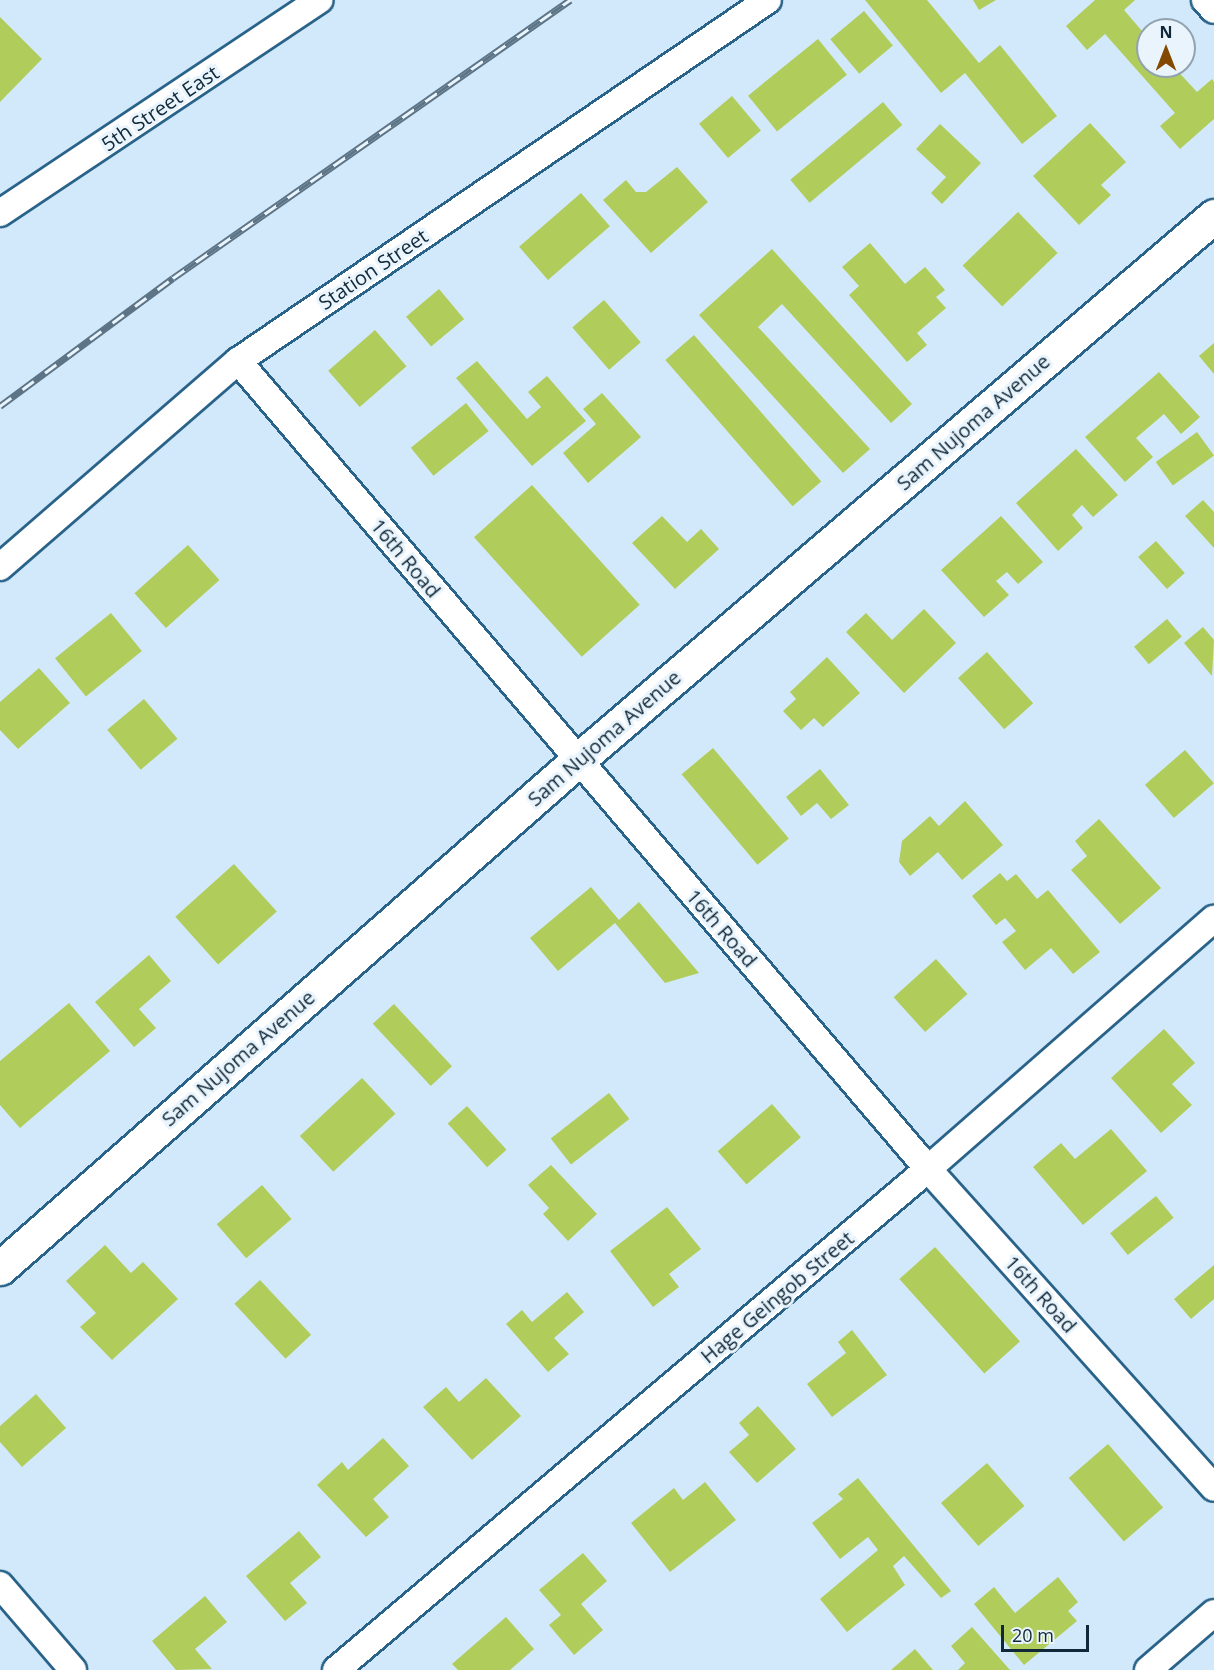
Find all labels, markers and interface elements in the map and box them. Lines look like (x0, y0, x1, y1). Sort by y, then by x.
north arrow (1136, 18, 1196, 78)
text: N (1159, 21, 1173, 43)
street label: 5th Street East (97, 60, 223, 156)
street label: Station Street (314, 224, 432, 314)
street label: Sam Nujoma Avenue (892, 349, 1054, 495)
street label: 16th Road (366, 514, 446, 602)
street label: Sam Nujoma Avenue (523, 665, 685, 811)
street label: 16th Road (682, 884, 762, 972)
street label: Sam Nujoma Avenue (157, 985, 319, 1131)
street label: Hage Geingob Street (696, 1226, 858, 1368)
street label: 16th Road (1000, 1251, 1082, 1337)
scale bar (1004, 1613, 1092, 1651)
text: 20 m (1012, 1623, 1054, 1647)

